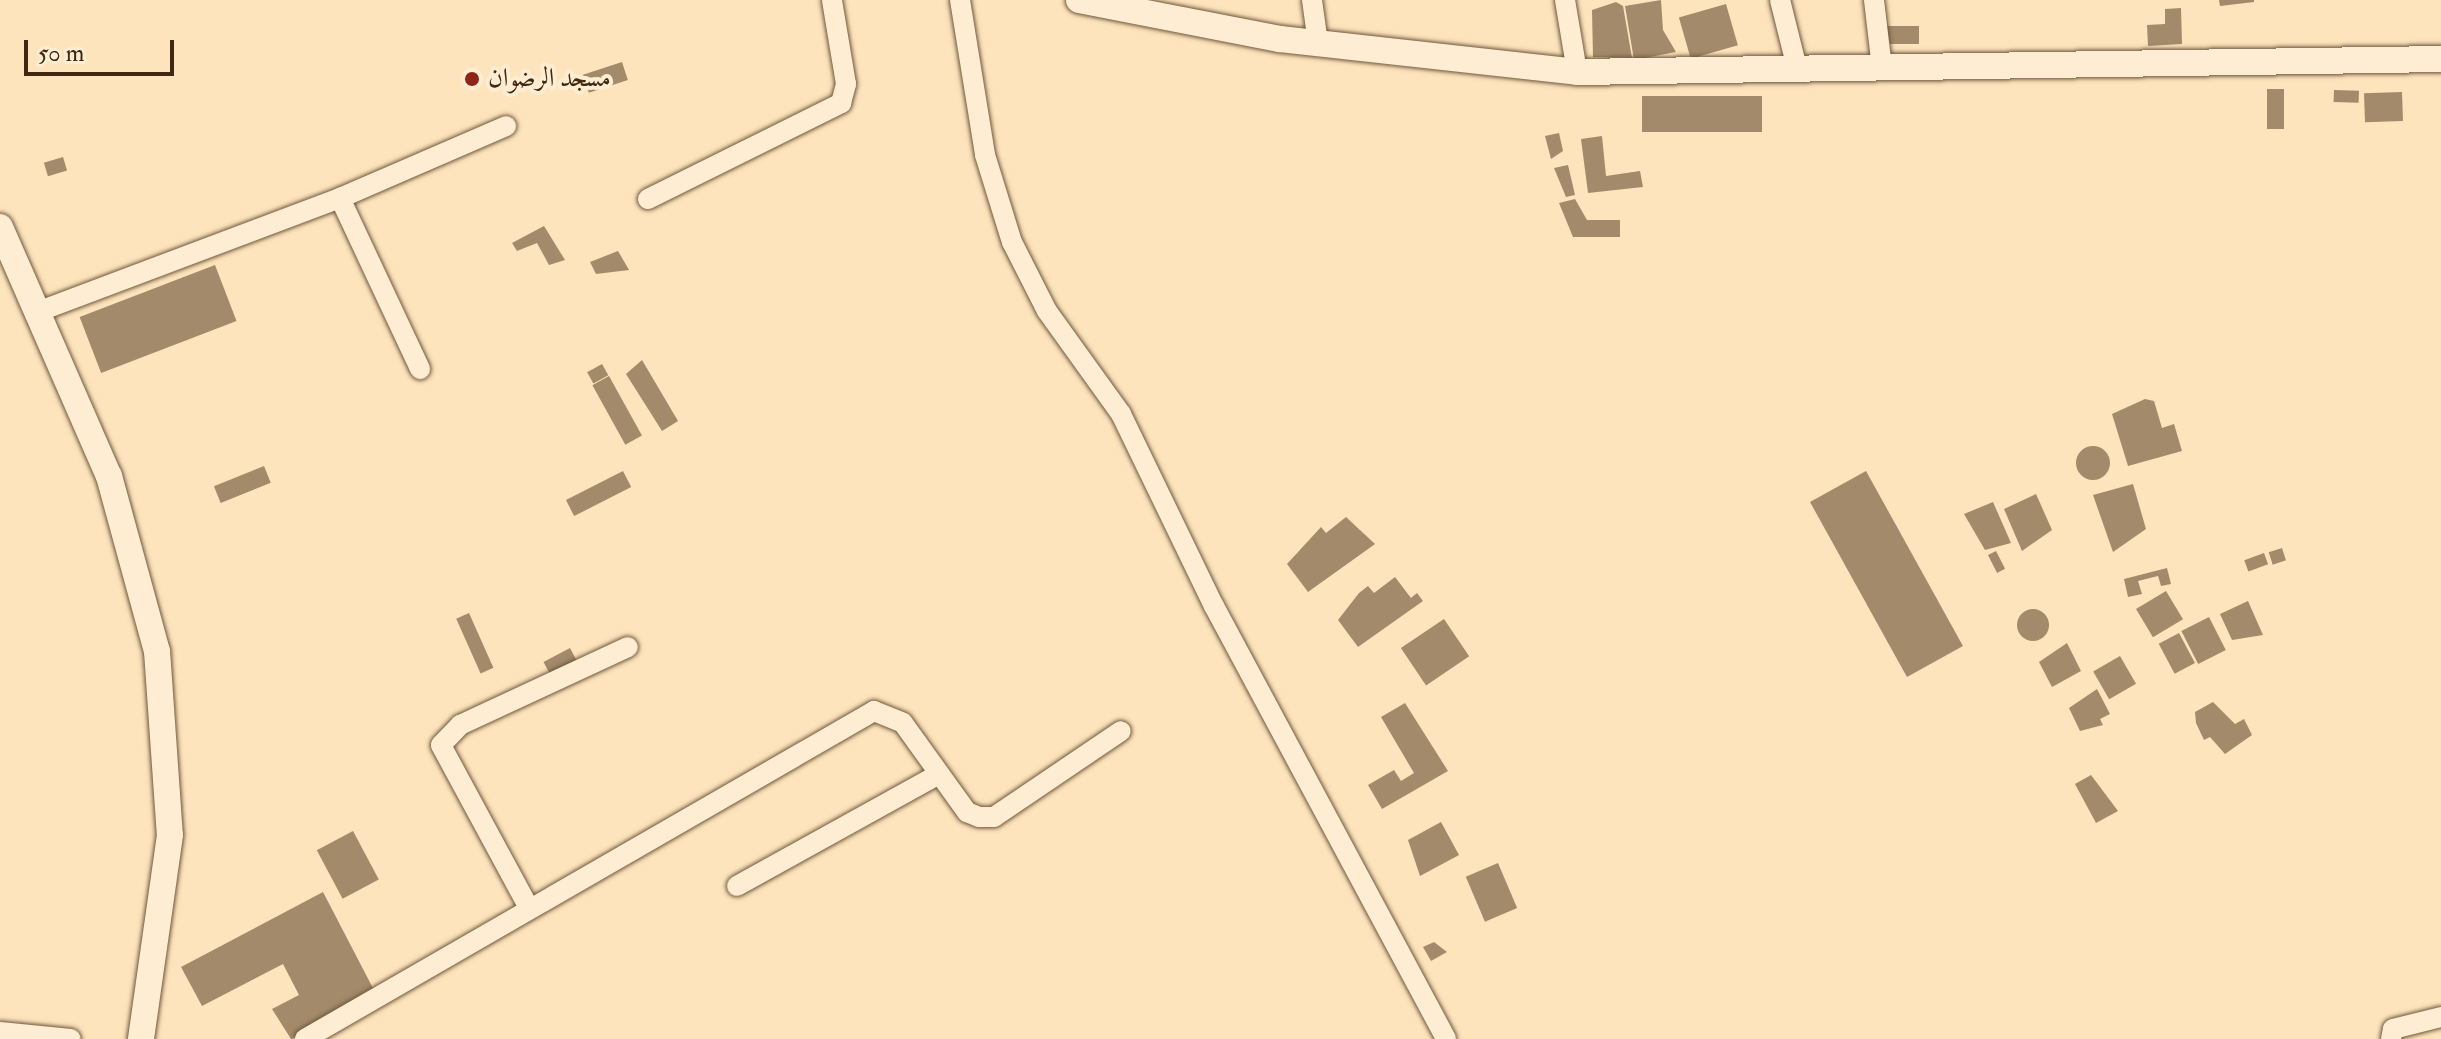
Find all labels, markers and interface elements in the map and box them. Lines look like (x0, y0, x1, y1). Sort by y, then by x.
scale bar (28, 24, 178, 74)
text: 50 m (38, 38, 84, 69)
place label: مسجد الرضوان (488, 63, 611, 95)
marker: مسجد الرضوان (463, 70, 481, 88)

